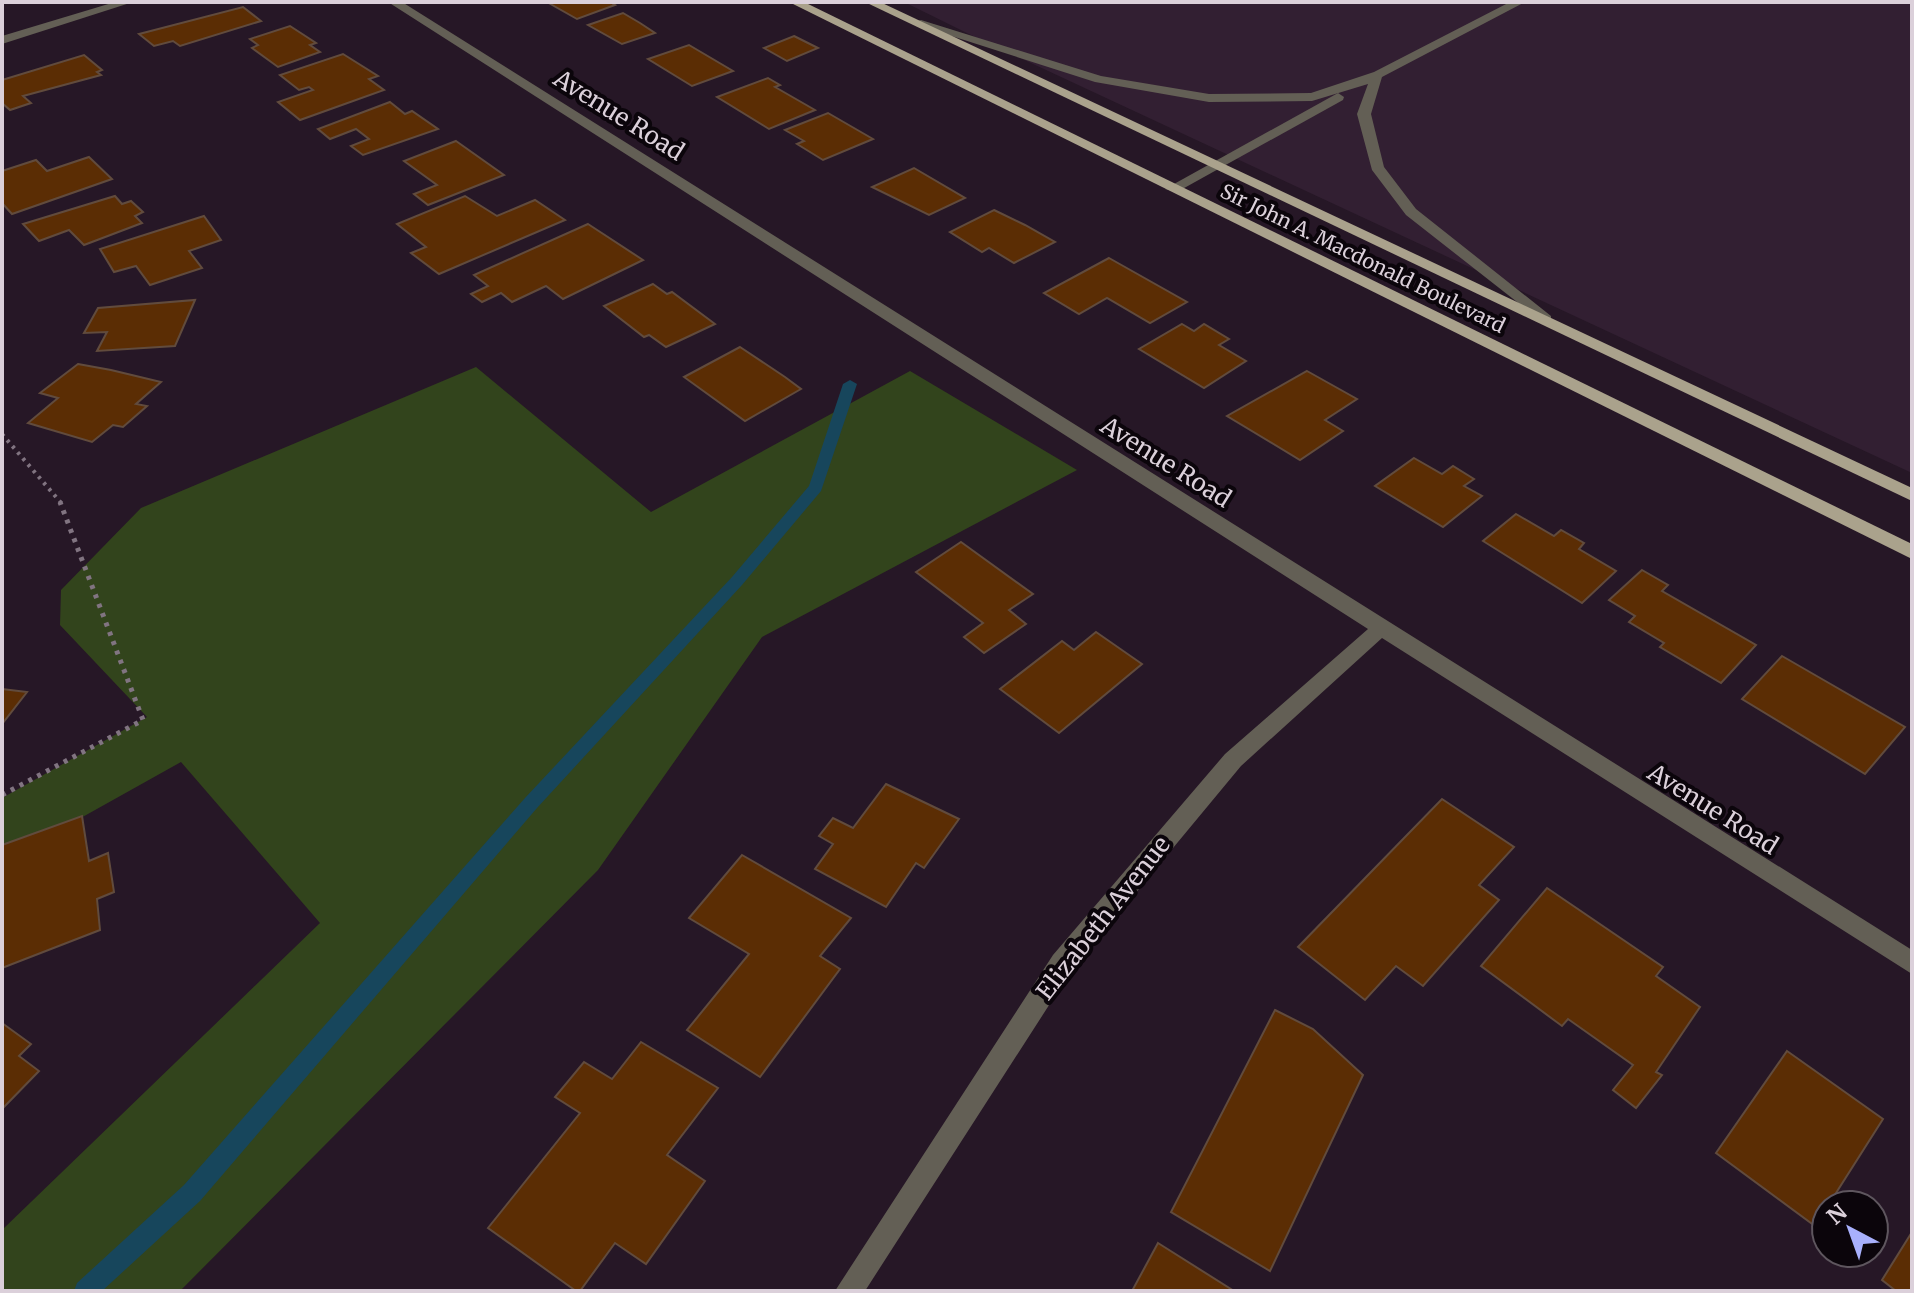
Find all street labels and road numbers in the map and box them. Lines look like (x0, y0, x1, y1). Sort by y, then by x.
street label: Avenue Road (547, 62, 690, 167)
street label: Sir John A. Macdonald Boulevard (1217, 178, 1509, 338)
street label: Avenue Road (1094, 409, 1237, 514)
street label: Avenue Road (1641, 756, 1784, 861)
street label: Elizabeth Avenue (1029, 830, 1177, 1006)

